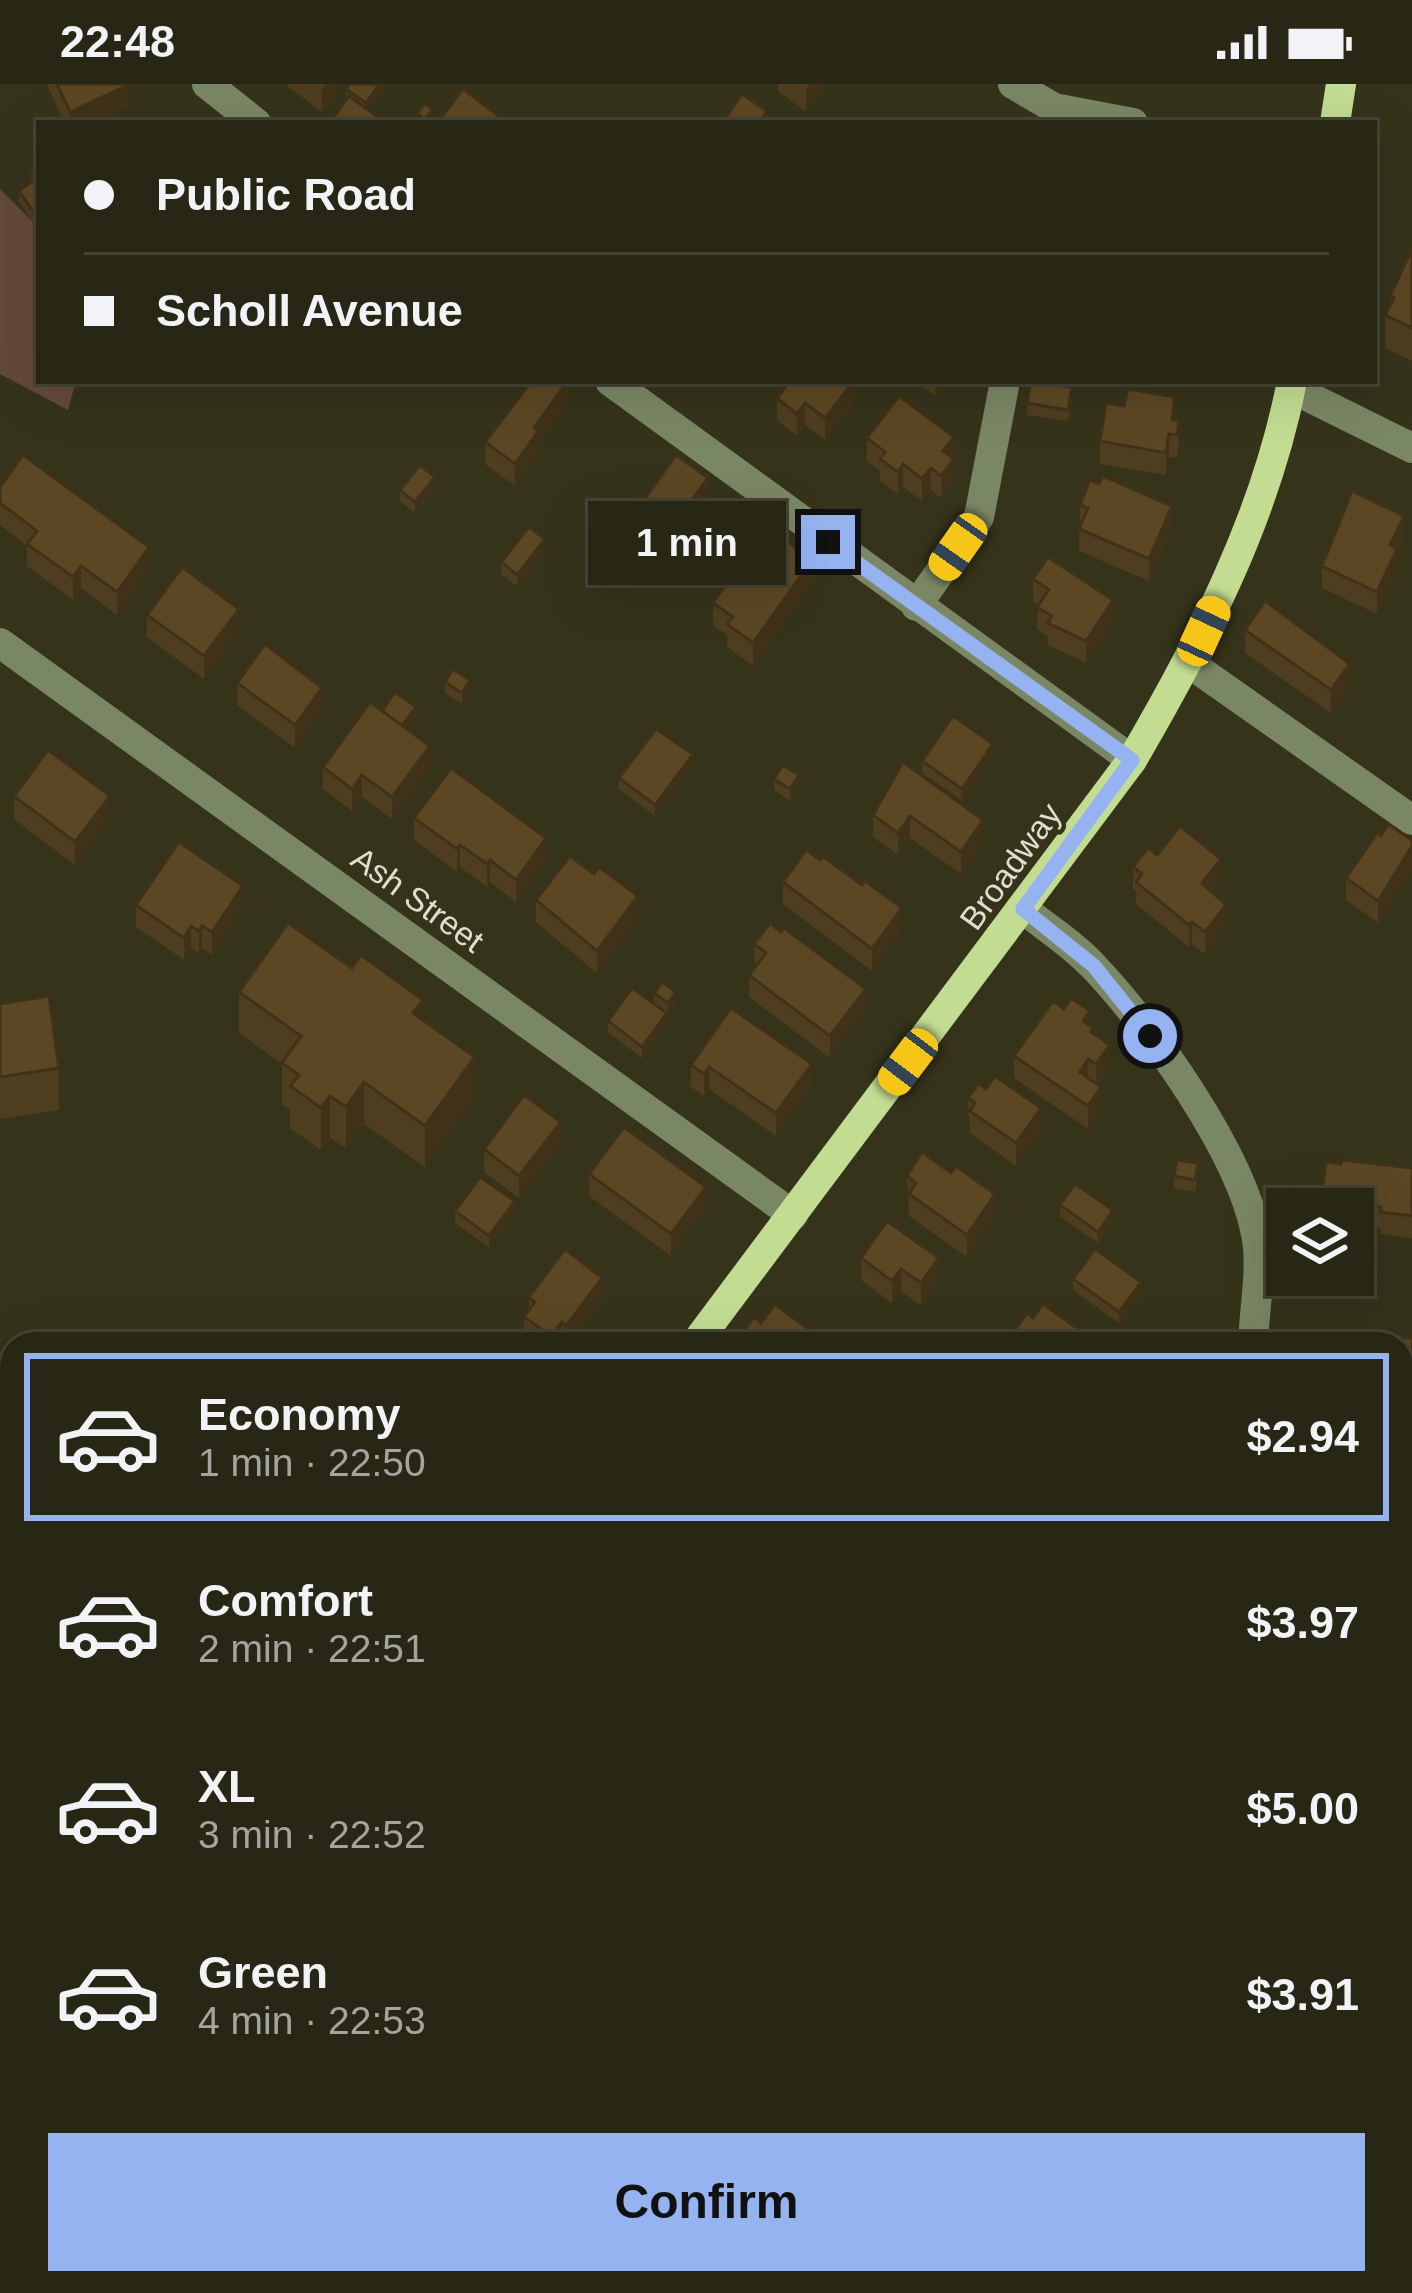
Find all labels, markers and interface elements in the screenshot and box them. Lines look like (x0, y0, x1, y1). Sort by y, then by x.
text: 22:48 (60, 16, 175, 67)
text: Public Road (156, 169, 416, 220)
text: Scholl Avenue (156, 285, 463, 336)
callout: 1 min (588, 500, 786, 584)
car (923, 507, 993, 587)
route end (801, 515, 855, 569)
text: 1 min (636, 521, 738, 564)
car (1172, 591, 1236, 671)
street label: Broadway (952, 796, 1069, 937)
street label: Ash Street (345, 839, 491, 960)
route start (1123, 1009, 1177, 1063)
car (872, 1022, 944, 1102)
map controls (1266, 1188, 1374, 1296)
button: layers (1266, 1188, 1374, 1296)
icon: car (54, 1383, 162, 1491)
text: Economy (198, 1389, 401, 1440)
text: $2.94 (1246, 1411, 1359, 1462)
text: 1 min · 22:50 (198, 1441, 426, 1484)
icon: car (54, 1569, 162, 1677)
text: Comfort (198, 1575, 373, 1626)
text: $3.97 (1246, 1597, 1359, 1648)
text: 2 min · 22:51 (198, 1627, 426, 1670)
icon: car (54, 1755, 162, 1863)
text: XL (198, 1761, 256, 1812)
text: $5.00 (1246, 1783, 1359, 1834)
text: 3 min · 22:52 (198, 1813, 426, 1856)
icon: car (54, 1941, 162, 2049)
text: Green (198, 1947, 328, 1998)
text: $3.91 (1246, 1969, 1359, 2020)
text: 4 min · 22:53 (198, 1999, 426, 2042)
button: Confirm (48, 2133, 1365, 2271)

